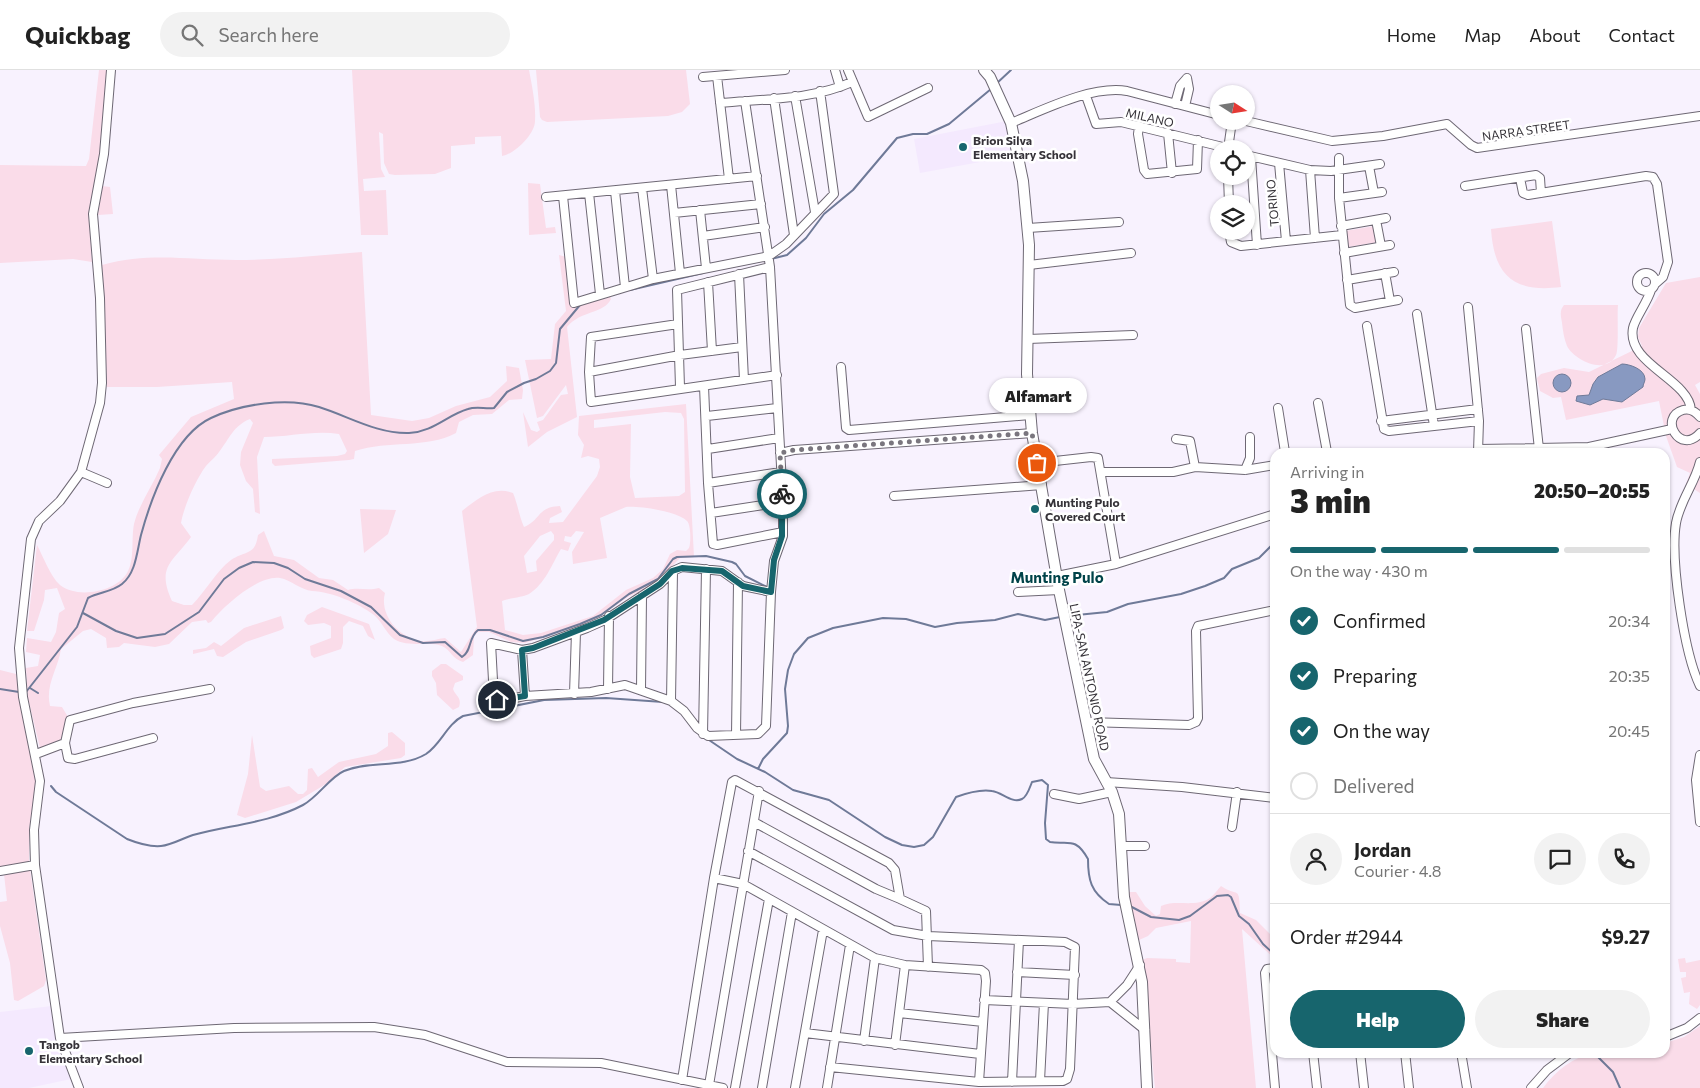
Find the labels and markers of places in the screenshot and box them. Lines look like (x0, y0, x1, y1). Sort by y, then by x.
place label: Brion Silva Elementary School (973, 133, 1076, 161)
marker: Brion Silva Elementary School (957, 141, 969, 153)
callout: Alfamart (988, 378, 1086, 413)
pin (1016, 442, 1058, 484)
place label: Munting Pulo Covered Court (1045, 495, 1125, 523)
marker: Munting Pulo Covered Court (1029, 503, 1041, 515)
pin (476, 679, 518, 721)
place label: Tangob Elementary School (39, 1037, 142, 1065)
marker: Tangob Elementary School (23, 1045, 35, 1057)

